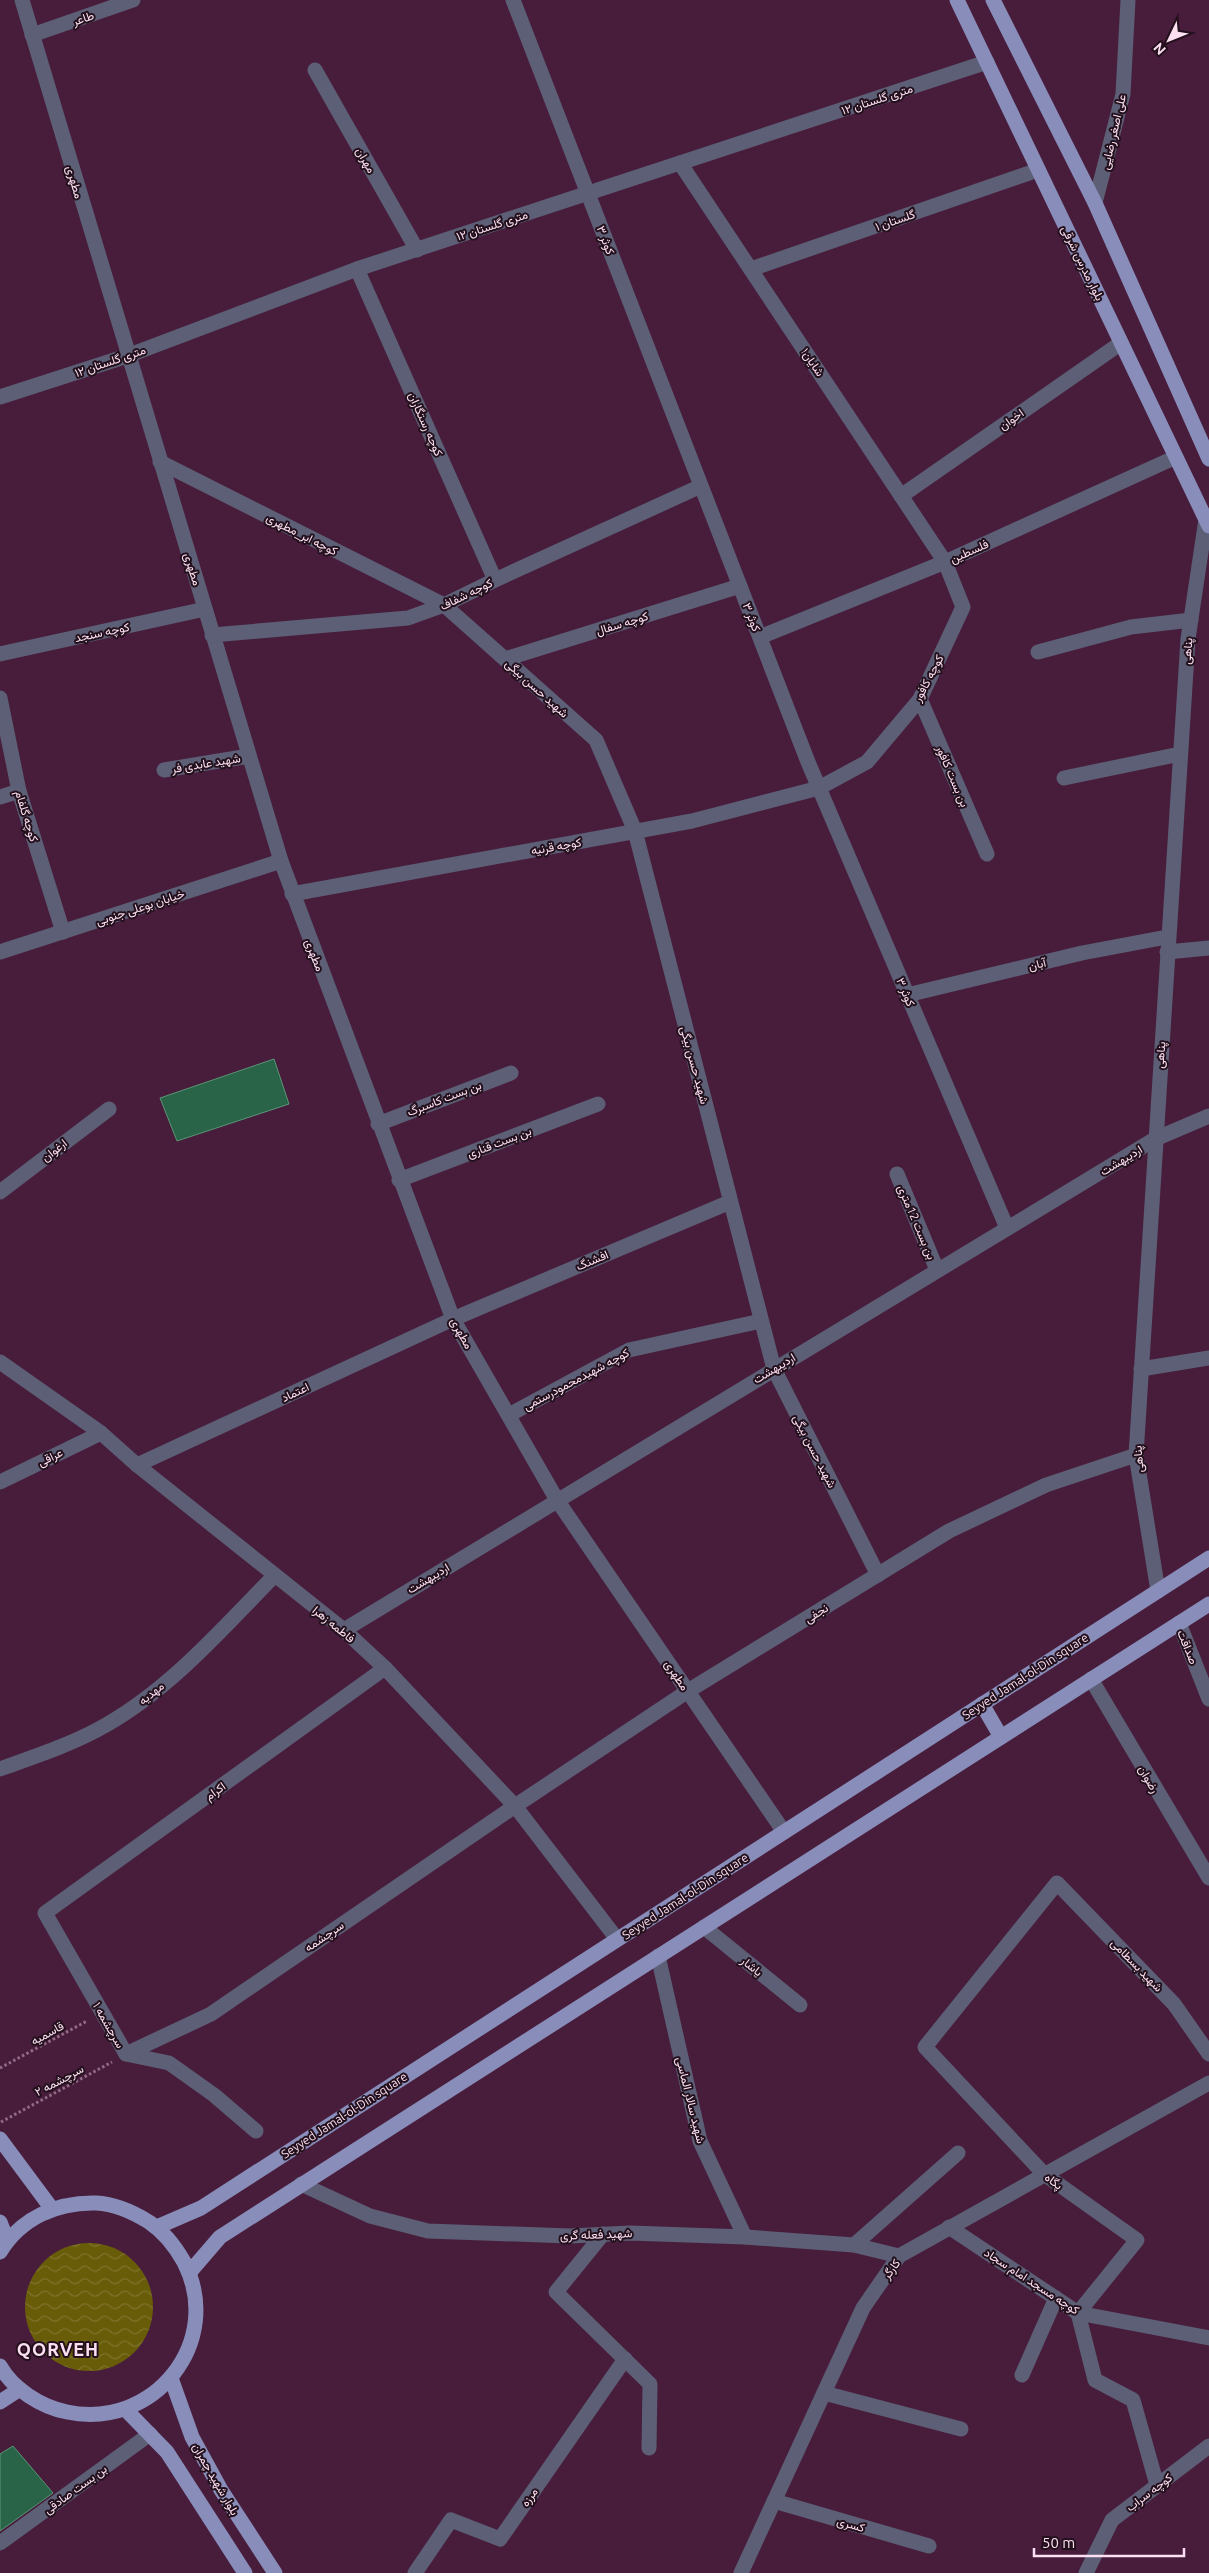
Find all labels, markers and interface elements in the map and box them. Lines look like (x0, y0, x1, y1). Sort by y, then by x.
street label: طاعر (70, 8, 96, 30)
north arrow (1144, 15, 1194, 65)
text: N (1150, 40, 1169, 58)
street label: ۱۲ متری گلستان (840, 81, 915, 119)
street label: علی اصغر رضایی (1098, 93, 1130, 172)
street label: مهران (352, 145, 378, 176)
street label: مطهری (62, 164, 86, 200)
street label: ۱۲ متری گلستان (455, 207, 530, 245)
street label: گلستان ۱ (873, 207, 917, 234)
street label: بلوار مدرس شرقی (1057, 223, 1107, 303)
street label: کوثر ۳ (593, 224, 617, 257)
street label: ۱۲ متری گلستان (73, 343, 148, 381)
street label: شایان۱ (798, 345, 827, 379)
street label: کوچه رستگاران (404, 390, 446, 459)
street label: اخوان (996, 406, 1027, 434)
street label: کوچه ابر_مطهری (263, 510, 340, 559)
street label: فلسطین (948, 537, 991, 567)
street label: مطهری (180, 551, 204, 588)
street label: کوچه شفاف (438, 576, 495, 614)
street label: کوثر ۳ (739, 601, 763, 634)
street label: کوچه سفال (594, 609, 650, 639)
street label: کوچه سنجد (73, 620, 131, 646)
street label: پناهی (1179, 637, 1197, 665)
street label: کوچه کافور (910, 652, 947, 705)
street label: شهید حسن بیگی (501, 656, 571, 721)
street label: بن بست کافور (932, 742, 972, 810)
street label: شهید عابدی فر (170, 751, 242, 777)
street label: کوچه گلفام (11, 789, 41, 844)
street label: کوچه قرنیه (530, 835, 583, 859)
street label: خیابان بوعلی جنوبی (94, 887, 187, 929)
street label: مطهری (301, 937, 327, 974)
street label: آبان (1027, 955, 1049, 973)
street label: کوثر ۳ (892, 976, 918, 1009)
street label: شهید حسن بیگی (676, 1025, 712, 1106)
street label: پناهی (1153, 1041, 1169, 1069)
street label: بن بست کاسبرگ (405, 1078, 484, 1120)
street label: بن بست قناری (465, 1124, 534, 1162)
street label: ارغوان (39, 1136, 70, 1165)
street label: اردیبهشت (1098, 1142, 1145, 1179)
street label: بن بست 12متری (894, 1183, 939, 1262)
street label: افشنگ (574, 1247, 610, 1273)
street label: مطهری (446, 1315, 476, 1352)
street label: کوچه شهیدمحمودرستمی (521, 1346, 632, 1414)
street label: اردیبهشت (751, 1350, 798, 1387)
street label: اعتماد (279, 1380, 311, 1404)
street label: شهید حسن بیگی (789, 1412, 839, 1491)
street label: عراقی (35, 1445, 65, 1470)
street label: پناهی (1131, 1445, 1147, 1473)
street label: اردیبهشت (405, 1560, 452, 1597)
street label: نجفی (802, 1601, 831, 1627)
street label: فاطمه زهرا (309, 1603, 358, 1646)
street label: صداقت (1175, 1628, 1201, 1666)
street label: Seyyed Jamal-ol-Din square (960, 1630, 1090, 1722)
street label: مطهری (661, 1657, 692, 1694)
street label: مهدیه (136, 1679, 168, 1709)
street label: رضوان (1134, 1763, 1162, 1796)
street label: اکرام (202, 1779, 229, 1804)
street label: Seyyed Jamal-ol-Din square (620, 1850, 750, 1942)
street label: سرچشمه (302, 1918, 347, 1955)
street label: شهید بسطامی (1107, 1936, 1165, 1995)
street label: یاشار (737, 1953, 765, 1980)
street label: سرچشمه ۱ (89, 2000, 127, 2051)
street label: قاسمیه (28, 2019, 66, 2048)
street label: شهید سالار الماسی (672, 2055, 708, 2145)
street label: سرچشمه ۲ (32, 2062, 87, 2100)
street label: Seyyed Jamal-ol-Din square (279, 2069, 409, 2161)
street label: پگاه (1041, 2170, 1066, 2194)
street label: شهید فعله گری (560, 2226, 633, 2244)
street label: کوچه مسجد امام سجاد (981, 2246, 1082, 2318)
street label: کارگر (879, 2257, 904, 2283)
district label: QORVEH (17, 2339, 99, 2359)
street label: بلوار شهید چمران (188, 2441, 242, 2518)
street label: بن بست صادقی (41, 2462, 110, 2518)
street label: کوچه سراب (1123, 2470, 1176, 2515)
street label: مرزه (518, 2485, 542, 2510)
street label: کسری (835, 2514, 867, 2536)
scale bar (1034, 2526, 1184, 2558)
text: 50 m (1042, 2534, 1075, 2551)

